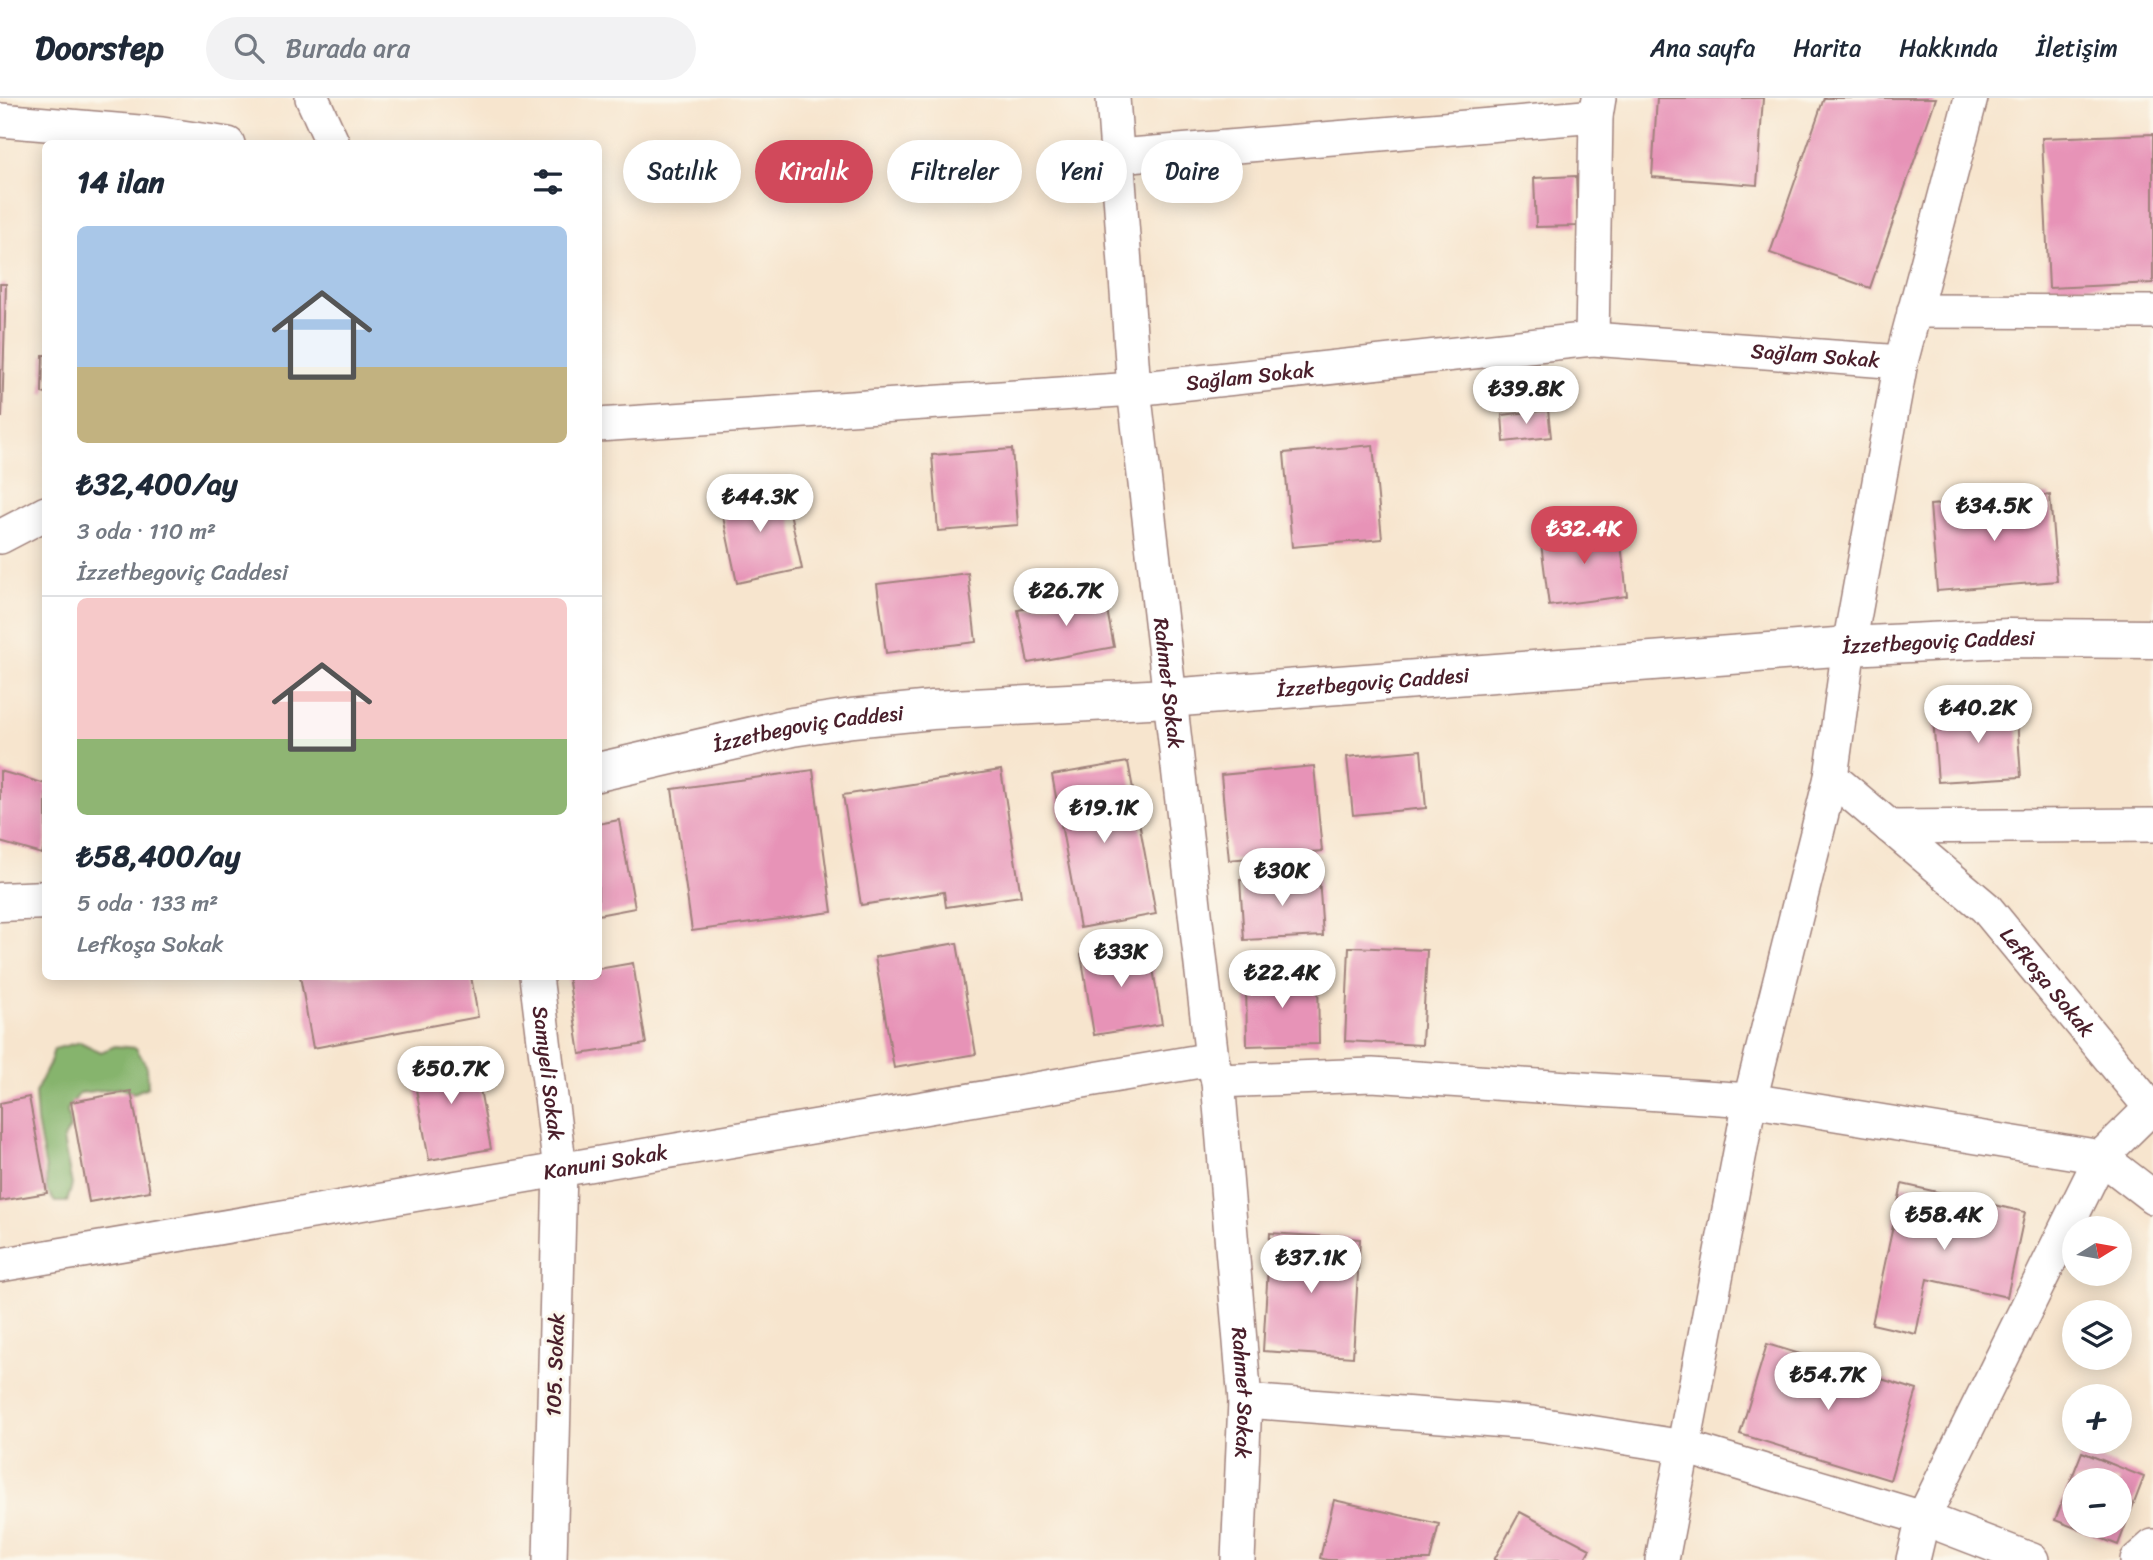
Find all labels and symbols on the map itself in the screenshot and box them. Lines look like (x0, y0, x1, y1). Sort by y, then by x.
street label: Sağlam Sokak (1750, 332, 1882, 379)
street label: Sağlam Sokak (1184, 350, 1317, 402)
pin: ₺39.8K (1469, 366, 1583, 426)
pin: ₺44.3K (703, 474, 817, 534)
pin: ₺34.5K (1937, 484, 2051, 543)
pin: ₺32.4K (1527, 506, 1641, 566)
pin: ₺26.7K (1009, 568, 1123, 628)
street label: Rahmet Sokak (1142, 616, 1195, 751)
street label: İzzetbegoviç Caddesi (1840, 619, 2036, 666)
street label: İzzetbegoviç Caddesi (1274, 656, 1472, 709)
pin: ₺40.2K (1921, 686, 2035, 745)
street label: İzzetbegoviç Caddesi (708, 694, 906, 764)
pin: ₺19.1K (1047, 786, 1161, 845)
pin: ₺30K (1241, 848, 1323, 908)
street label: Lefkoşa Sokak (1990, 918, 2104, 1046)
pin: ₺33K (1080, 930, 1162, 989)
pin: ₺22.4K (1225, 950, 1339, 1010)
street label: Samyeli Sokak (521, 1004, 575, 1143)
pin: ₺50.7K (394, 1046, 508, 1106)
street label: Kanuni Sokak (540, 1133, 671, 1191)
pin: ₺58.4K (1887, 1192, 2001, 1252)
north arrow (2062, 1216, 2132, 1286)
pin: ₺37.1K (1254, 1236, 1368, 1295)
street label: 105. Sokak (534, 1313, 576, 1417)
street label: Rahmet Sokak (1220, 1326, 1264, 1459)
pin: ₺54.7K (1771, 1352, 1885, 1412)

